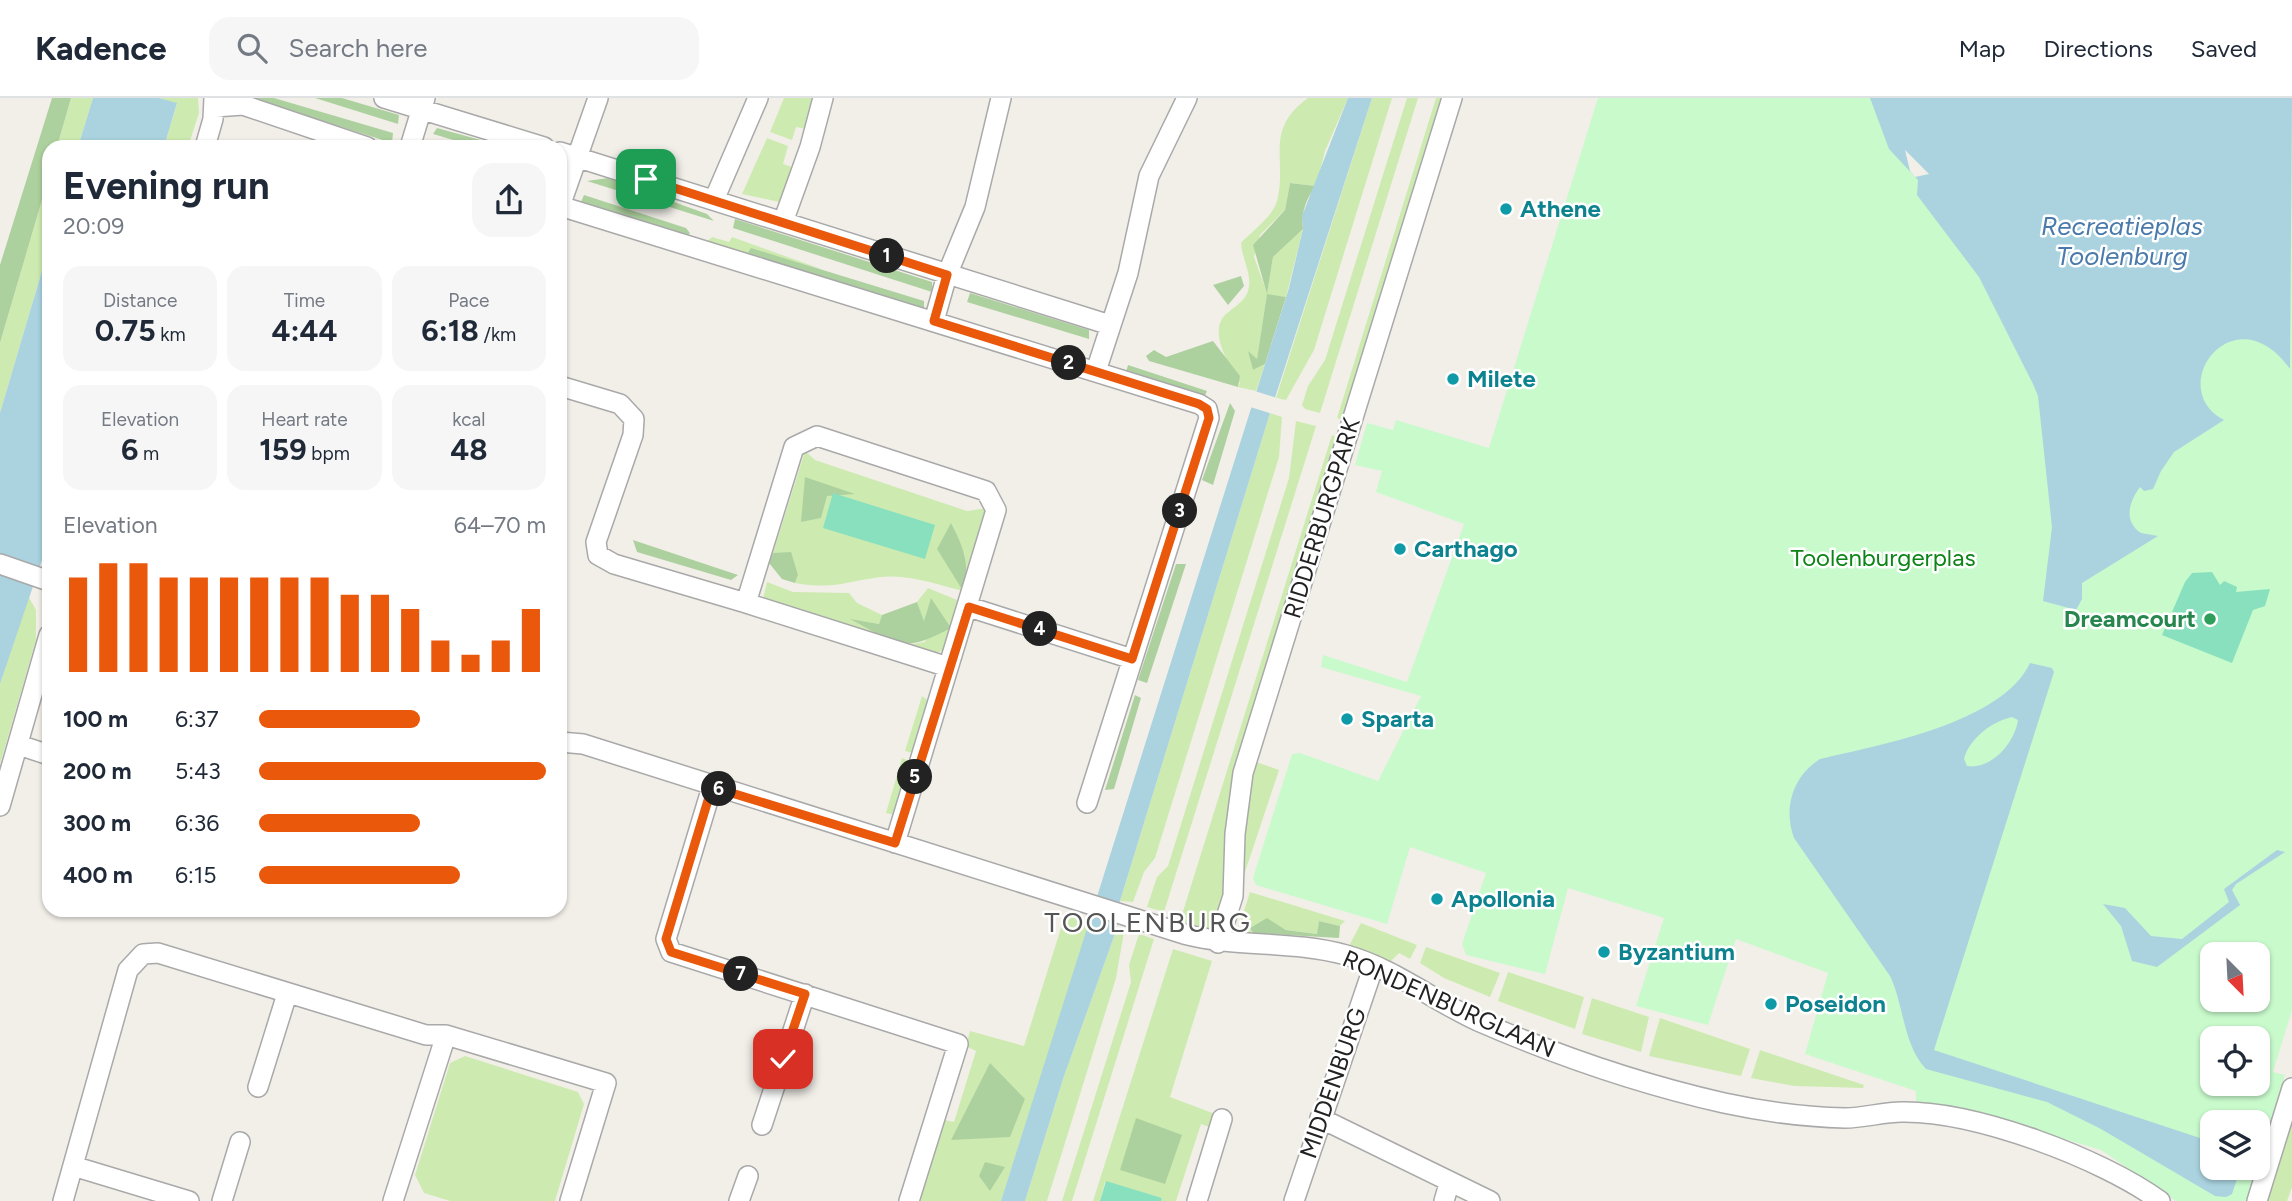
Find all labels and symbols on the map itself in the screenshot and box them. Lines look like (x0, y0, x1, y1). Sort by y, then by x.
pin (616, 149, 676, 209)
place label: Athene (1520, 194, 1601, 223)
marker: Athene (1498, 201, 1514, 217)
water label: Recreatieplas Toolenburg (2041, 210, 2203, 272)
pin: 1 (870, 238, 904, 274)
pin: 2 (1052, 345, 1086, 380)
place label: Milete (1467, 364, 1536, 393)
marker: Milete (1445, 371, 1461, 387)
street label: RIDDERBURGPARK (1277, 414, 1366, 622)
pin: 3 (1162, 494, 1198, 528)
place label: Carthago (1414, 534, 1518, 563)
marker: Carthago (1392, 541, 1408, 557)
park label: Toolenburgerplas (1790, 543, 1976, 572)
place label: Dreamcourt (2064, 604, 2196, 633)
marker: Dreamcourt (2202, 611, 2218, 627)
pin: 4 (1023, 612, 1058, 646)
place label: Sparta (1361, 704, 1434, 733)
marker: Sparta (1339, 711, 1355, 727)
pin: 5 (898, 760, 932, 794)
pin: 6 (702, 772, 736, 806)
place label: Apollonia (1451, 884, 1555, 913)
marker: Apollonia (1429, 891, 1445, 907)
district label: TOOLENBURG (1044, 905, 1252, 939)
place label: Byzantium (1618, 937, 1735, 966)
north arrow (2200, 942, 2270, 1012)
street label: RONDENBURGLAAN (1338, 944, 1560, 1064)
marker: Byzantium (1596, 944, 1612, 960)
pin: 7 (724, 956, 758, 992)
place label: Poseidon (1785, 989, 1886, 1018)
marker: Poseidon (1763, 996, 1779, 1012)
street label: MIDDENBURG (1293, 1004, 1372, 1162)
pin (753, 1029, 813, 1089)

